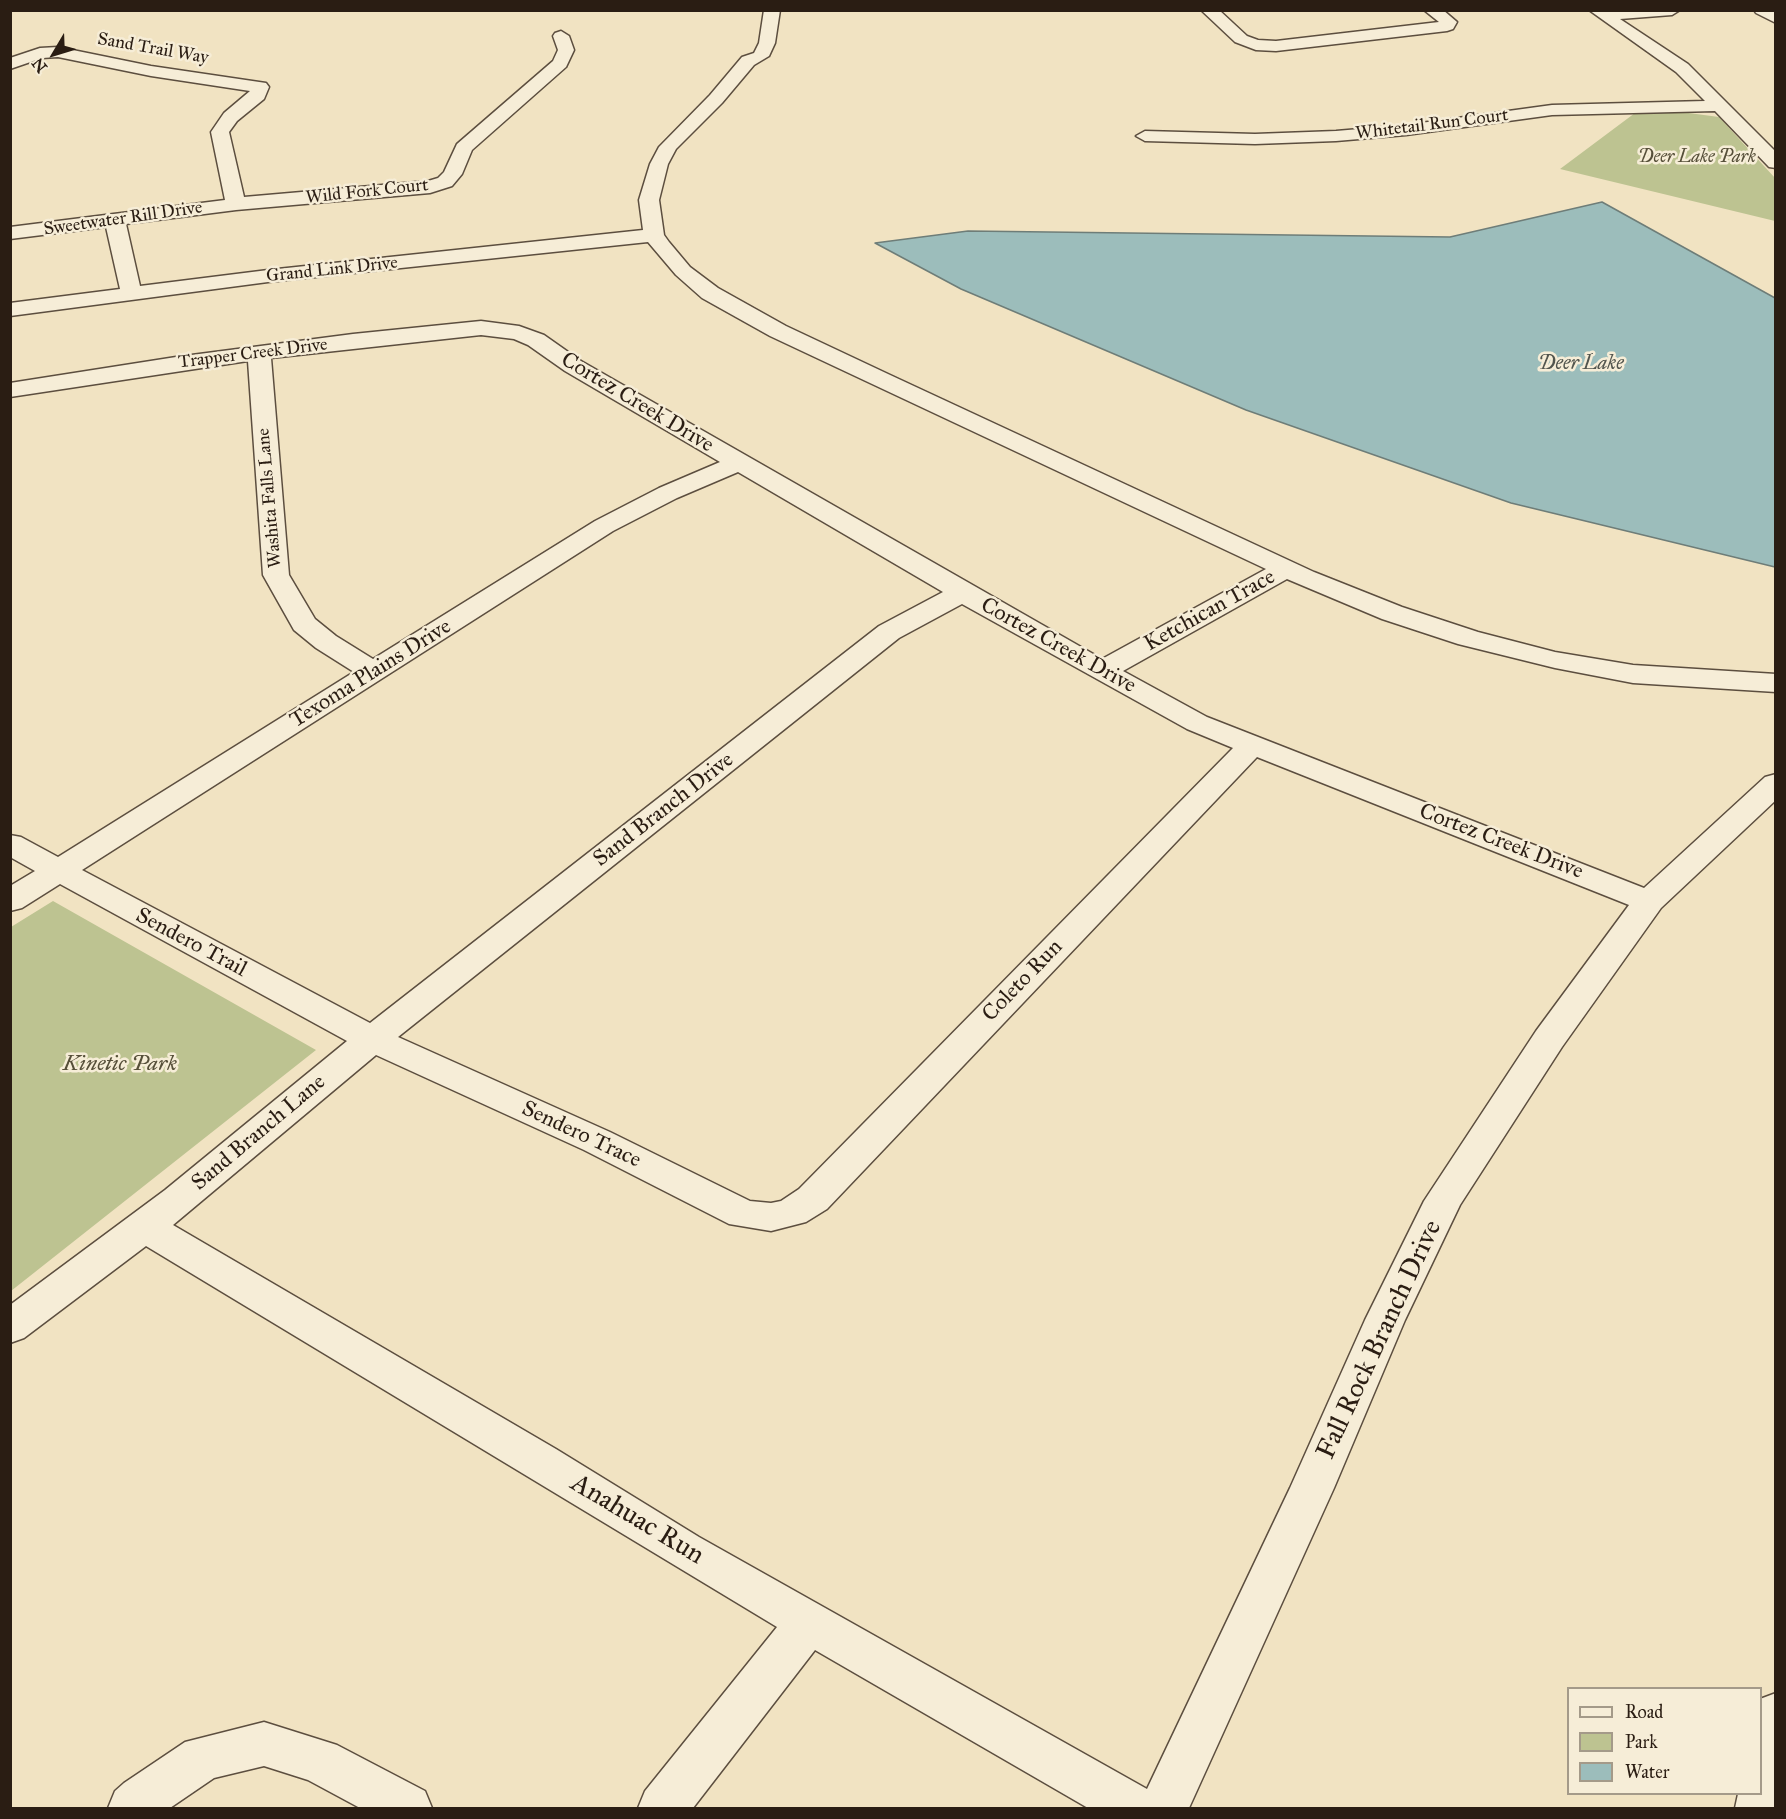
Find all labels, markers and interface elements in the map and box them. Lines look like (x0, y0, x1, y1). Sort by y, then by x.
north arrow (24, 24, 84, 84)
street label: Sand Trail Way (96, 29, 210, 69)
text: N (28, 54, 51, 77)
street label: Whitetail Run Court (1354, 105, 1510, 145)
park label: Deer Lake Park (1638, 147, 1756, 169)
street label: Wild Fork Court (305, 175, 429, 209)
street label: Sweetwater Rill Drive (42, 197, 204, 241)
street label: Grand Link Drive (265, 252, 399, 288)
street label: Trapper Creek Drive (177, 334, 329, 374)
street label: Cortez Creek Drive (556, 347, 718, 459)
water label: Deer Lake (1538, 352, 1624, 376)
street label: Washita Falls Lane (253, 427, 287, 569)
street label: Ketchican Trace (1140, 564, 1280, 658)
street label: Cortez Creek Drive (976, 592, 1140, 700)
street label: Texoma Plains Drive (286, 614, 456, 734)
street label: Sand Branch Drive (589, 747, 739, 873)
street label: Cortez Creek Drive (1415, 799, 1587, 885)
street label: Sendero Trail (131, 903, 251, 983)
street label: Coleto Run (977, 934, 1069, 1028)
park label: Kinetic Park (63, 1052, 177, 1078)
street label: Sand Branch Lane (187, 1069, 331, 1197)
street label: Sendero Trace (517, 1096, 645, 1174)
street label: Fall Rock Branch Drive (1310, 1215, 1450, 1465)
street label: Anahuac Run (564, 1468, 710, 1572)
legend (1567, 1687, 1762, 1795)
text: Road (1625, 1701, 1663, 1723)
text: Park (1625, 1731, 1658, 1753)
text: Water (1625, 1761, 1669, 1783)

